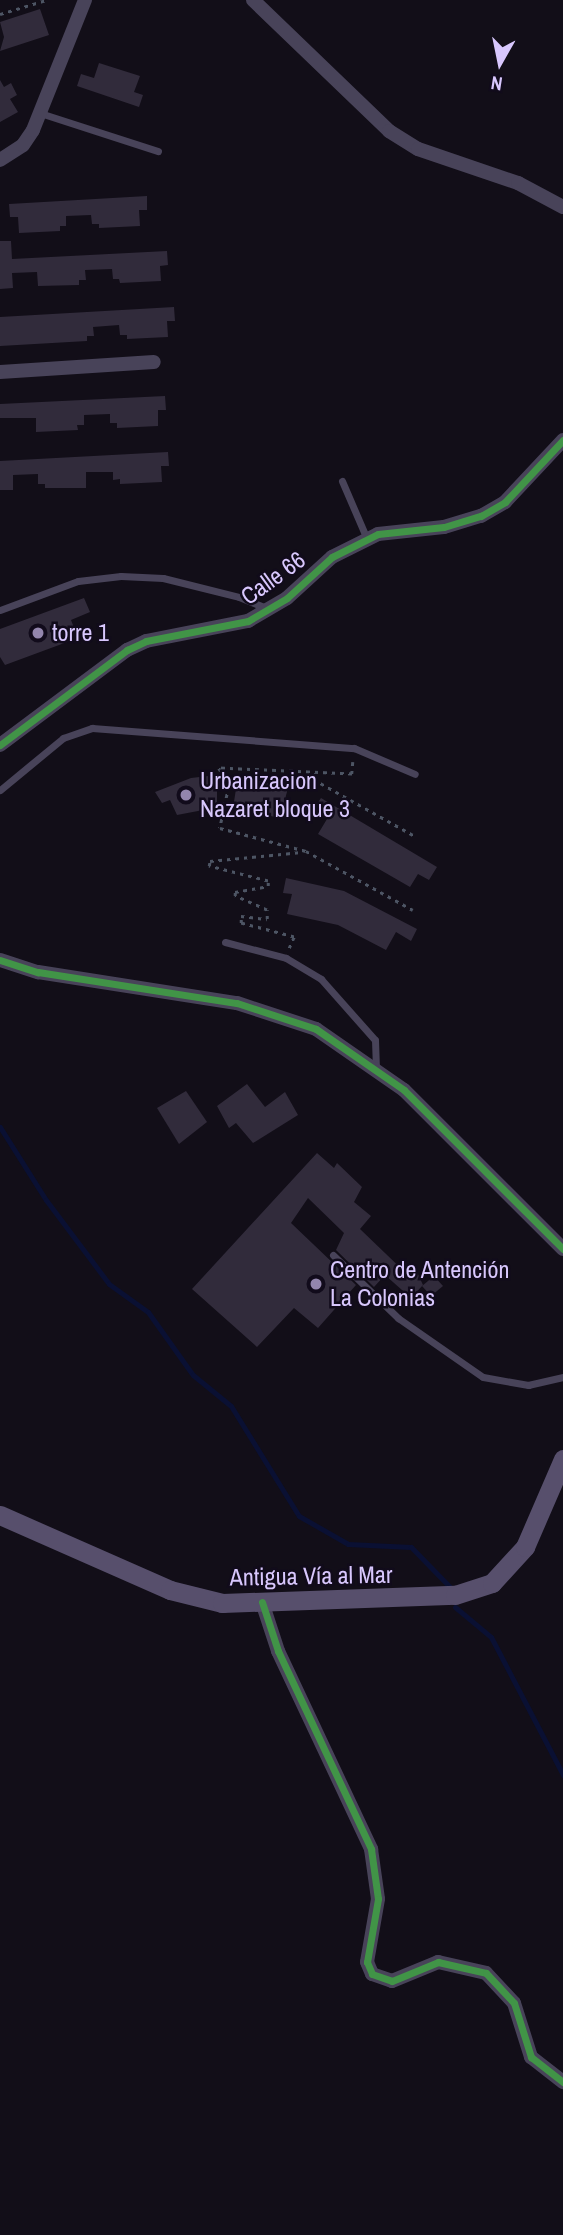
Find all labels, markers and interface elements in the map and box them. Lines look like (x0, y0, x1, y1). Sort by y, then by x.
north arrow (465, 28, 535, 98)
text: N (489, 70, 504, 97)
street label: Calle 66 (235, 545, 311, 611)
place label: torre 1 (52, 619, 109, 647)
marker: torre 1 (30, 625, 46, 641)
place label: Urbanizacion Nazaret bloque 3 (200, 767, 350, 823)
marker: Urbanizacion Nazaret bloque 3 (178, 787, 194, 803)
place label: Centro de Antención La Colonias (330, 1256, 511, 1312)
marker: Centro de Antención La Colonias (308, 1276, 324, 1292)
street label: Antigua Vía al Mar (229, 1560, 393, 1592)

